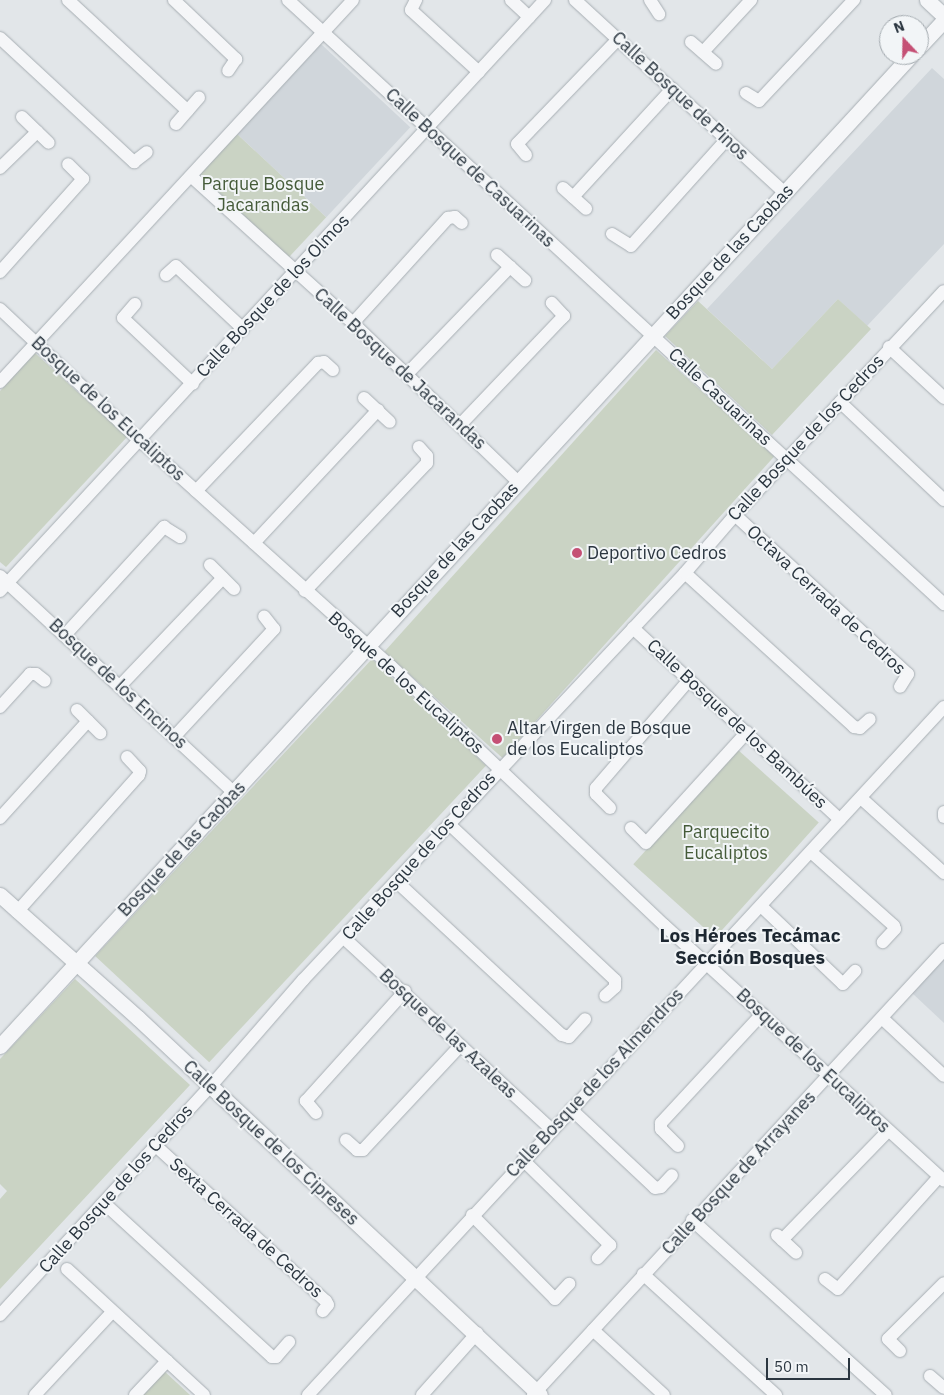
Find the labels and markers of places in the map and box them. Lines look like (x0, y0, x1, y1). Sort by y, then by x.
place label: Deportivo Cedros (587, 542, 727, 564)
marker: Deportivo Cedros (571, 547, 583, 559)
place label: Altar Virgen de Bosque de los Eucaliptos (507, 718, 691, 761)
marker: Altar Virgen de Bosque de los Eucaliptos (491, 733, 503, 745)

